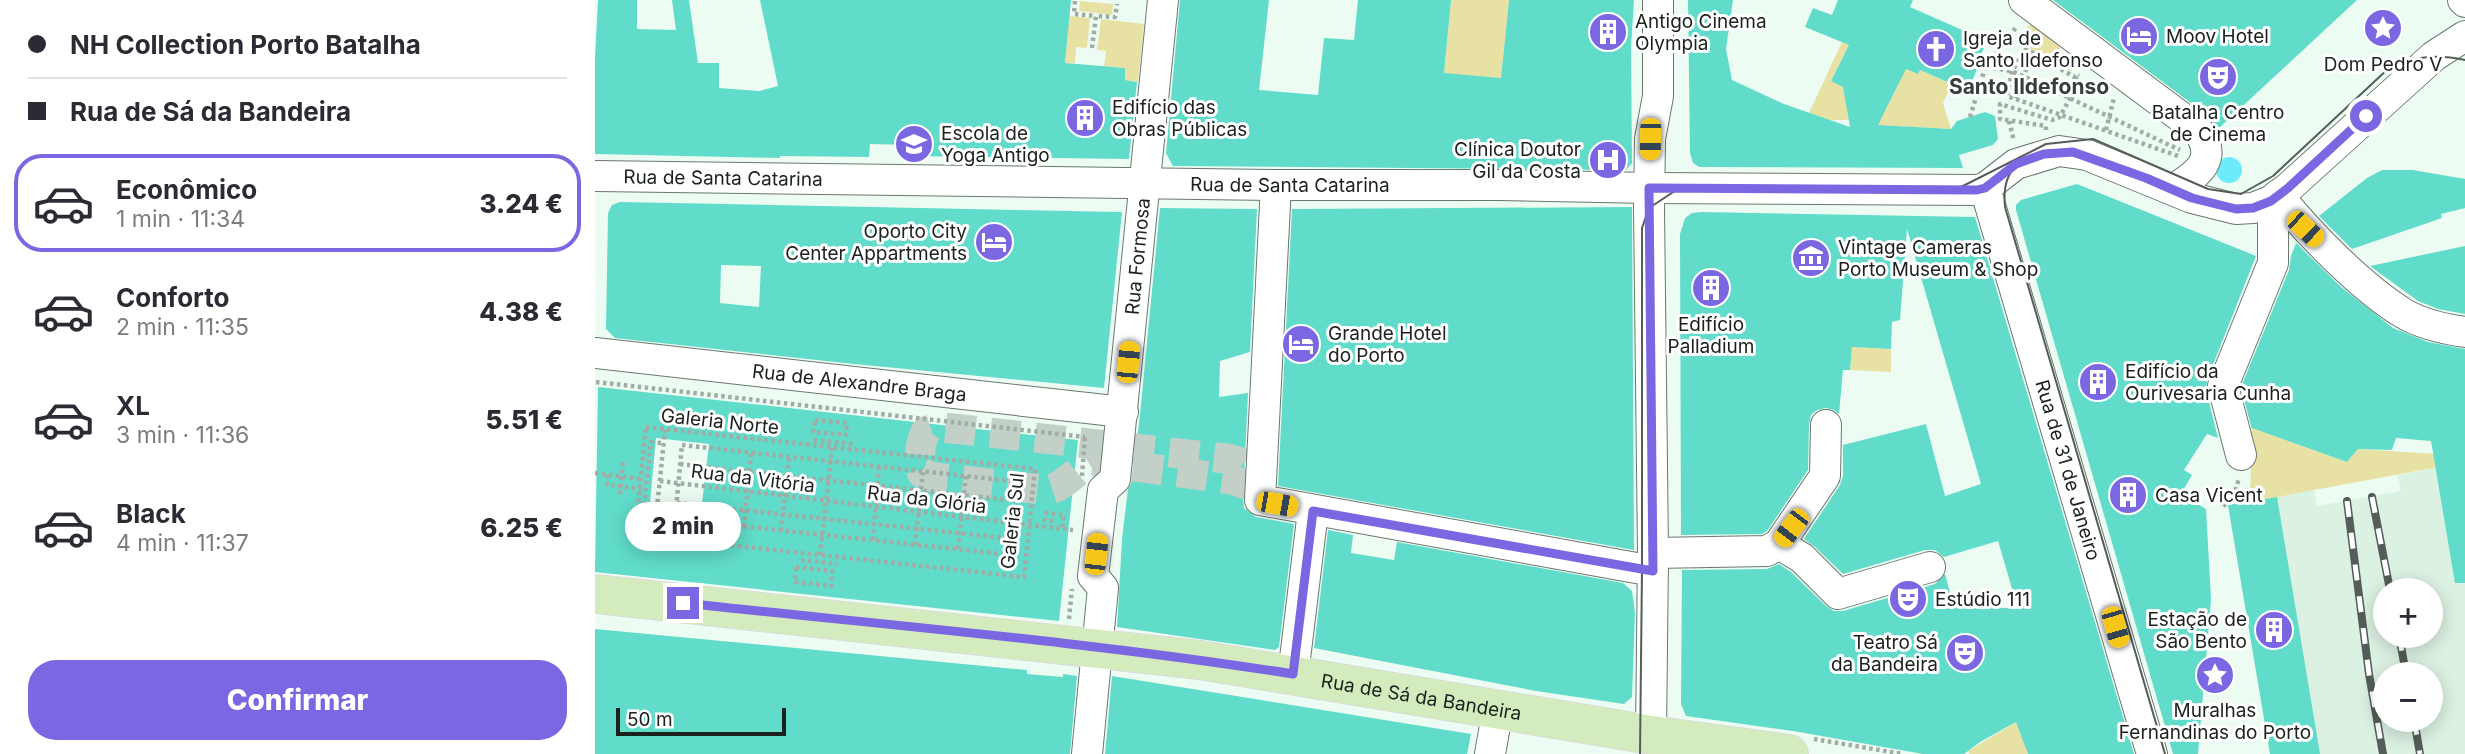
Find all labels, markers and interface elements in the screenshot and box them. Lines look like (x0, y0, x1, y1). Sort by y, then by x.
place icon: Dom Pedro V (2362, 7, 2404, 49)
place label: Antigo Cinema Olympia (1635, 10, 1767, 55)
building icon: Antigo Cinema Olympia (1587, 11, 1629, 53)
hotel icon: Moov Hotel (2118, 15, 2160, 57)
place label: Moov Hotel (2166, 25, 2269, 48)
place label: Igreja de Santo Ildefonso (1963, 27, 2103, 72)
church icon: Igreja de Santo Ildefonso (1915, 28, 1957, 70)
text: NH Collection Porto Batalha (70, 29, 421, 60)
place label: Dom Pedro V (2324, 53, 2442, 76)
theatre icon: Batalha Centro de Cinema (2197, 56, 2239, 98)
district label: Santo Ildefonso (1949, 74, 2109, 99)
text: Rua de Sá da Bandeira (70, 96, 351, 127)
place label: Edifício das Obras Públicas (1112, 96, 1247, 141)
building icon: Edifício das Obras Públicas (1064, 97, 1106, 139)
route start (2350, 100, 2382, 132)
place label: Batalha Centro de Cinema (2152, 101, 2284, 146)
car (1640, 118, 1661, 160)
place label: Escola de Yoga Antigo (941, 122, 1050, 167)
school or university icon: Escola de Yoga Antigo (893, 123, 935, 165)
place label: Clínica Doutor Gil da Costa (1454, 138, 1581, 183)
hospital icon: Clínica Doutor Gil da Costa (1587, 139, 1629, 181)
street label: Rua de Santa Catarina (623, 165, 823, 191)
icon: car (32, 172, 95, 235)
street label: Rua de Santa Catarina (1190, 173, 1390, 197)
text: Econômico (116, 174, 257, 205)
text: 3.24 € (480, 188, 563, 219)
street label: Rua Formosa (1121, 197, 1155, 316)
text: 1 min · 11:34 (116, 205, 245, 233)
car (2283, 207, 2328, 251)
place label: Oporto City Center Appartments (785, 220, 967, 265)
hotel icon: Oporto City Center Appartments (973, 221, 1015, 263)
place label: Vintage Cameras Porto Museum & Shop (1838, 236, 2038, 281)
museum icon: Vintage Cameras Porto Museum & Shop (1790, 237, 1832, 279)
building icon: Edifício Palladium (1690, 267, 1732, 309)
icon: car (32, 280, 95, 343)
text: Conforto (116, 282, 229, 313)
text: 4.38 € (479, 296, 563, 327)
text: 2 min · 11:35 (116, 313, 249, 341)
place label: Edifício Palladium (1668, 313, 1754, 358)
place label: Grande Hotel do Porto (1328, 322, 1447, 367)
hotel icon: Grande Hotel do Porto (1280, 323, 1322, 365)
car (1116, 340, 1141, 384)
street label: Rua de Alexandre Braga (751, 360, 968, 406)
place label: Edifício da Ourivesaria Cunha (2125, 360, 2291, 405)
building icon: Edifício da Ourivesaria Cunha (2077, 361, 2119, 403)
street label: Rua de 31 de Janeiro (2030, 377, 2105, 563)
icon: car (32, 388, 95, 451)
text: XL (116, 390, 150, 421)
text: 5.51 € (485, 404, 563, 435)
street label: Galeria Norte (660, 404, 780, 439)
text: 3 min · 11:36 (116, 421, 249, 449)
street label: Rua da Vitória (690, 459, 816, 498)
street label: Galeria Sul (996, 472, 1029, 570)
building icon: Casa Vicent (2107, 474, 2149, 516)
street label: Rua da Glória (866, 481, 988, 518)
place label: Casa Vicent (2155, 484, 2263, 507)
car (1255, 490, 1300, 518)
icon: car (32, 496, 95, 559)
text: Black (116, 498, 186, 529)
callout: 2 min (625, 502, 741, 550)
car (1770, 505, 1813, 551)
text: 6.25 € (480, 512, 563, 543)
text: 2 min (652, 512, 714, 540)
text: 4 min · 11:37 (116, 529, 249, 557)
car (1084, 532, 1109, 576)
theatre icon: Estúdio 111 (1887, 578, 1929, 620)
map controls (2373, 578, 2443, 732)
button: + (2373, 578, 2443, 648)
route end (667, 587, 699, 619)
place label: Estúdio 111 (1935, 588, 2030, 611)
car (2100, 604, 2131, 650)
place label: Estação de São Bento (2147, 608, 2247, 653)
building icon: Estação de São Bento (2253, 609, 2295, 651)
place label: Teatro Sá da Bandeira (1831, 631, 1938, 676)
theatre icon: Teatro Sá da Bandeira (1944, 632, 1986, 674)
place icon: Muralhas Fernandinas do Porto (2194, 654, 2236, 696)
button: Confirmar (28, 660, 567, 740)
button: − (2373, 662, 2443, 732)
street label: Rua de Sá da Bandeira (1319, 669, 1523, 725)
place label: Muralhas Fernandinas do Porto (2119, 699, 2311, 744)
scale bar (616, 705, 786, 737)
text: 50 m (627, 708, 673, 731)

